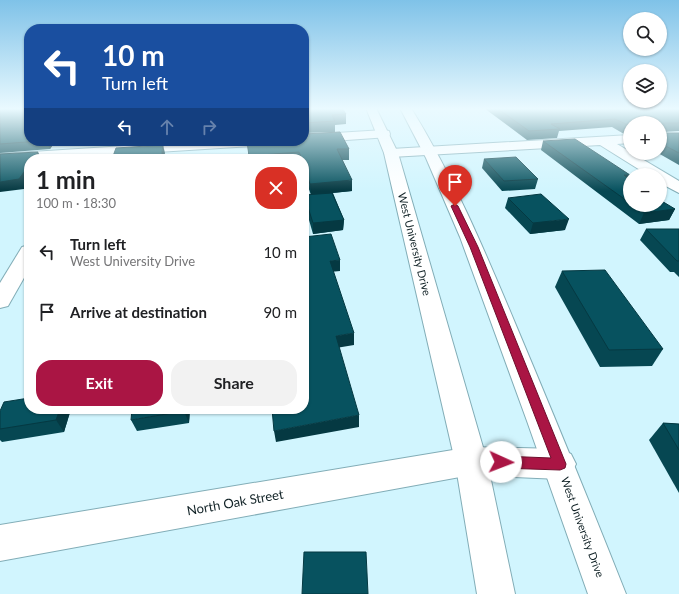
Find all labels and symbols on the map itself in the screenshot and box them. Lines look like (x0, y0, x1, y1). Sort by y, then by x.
pin (438, 165, 472, 206)
street label: West University Drive (396, 191, 434, 297)
position arrow (480, 441, 522, 483)
street label: West University Drive (559, 475, 607, 579)
street label: North Oak Street (185, 486, 285, 518)

